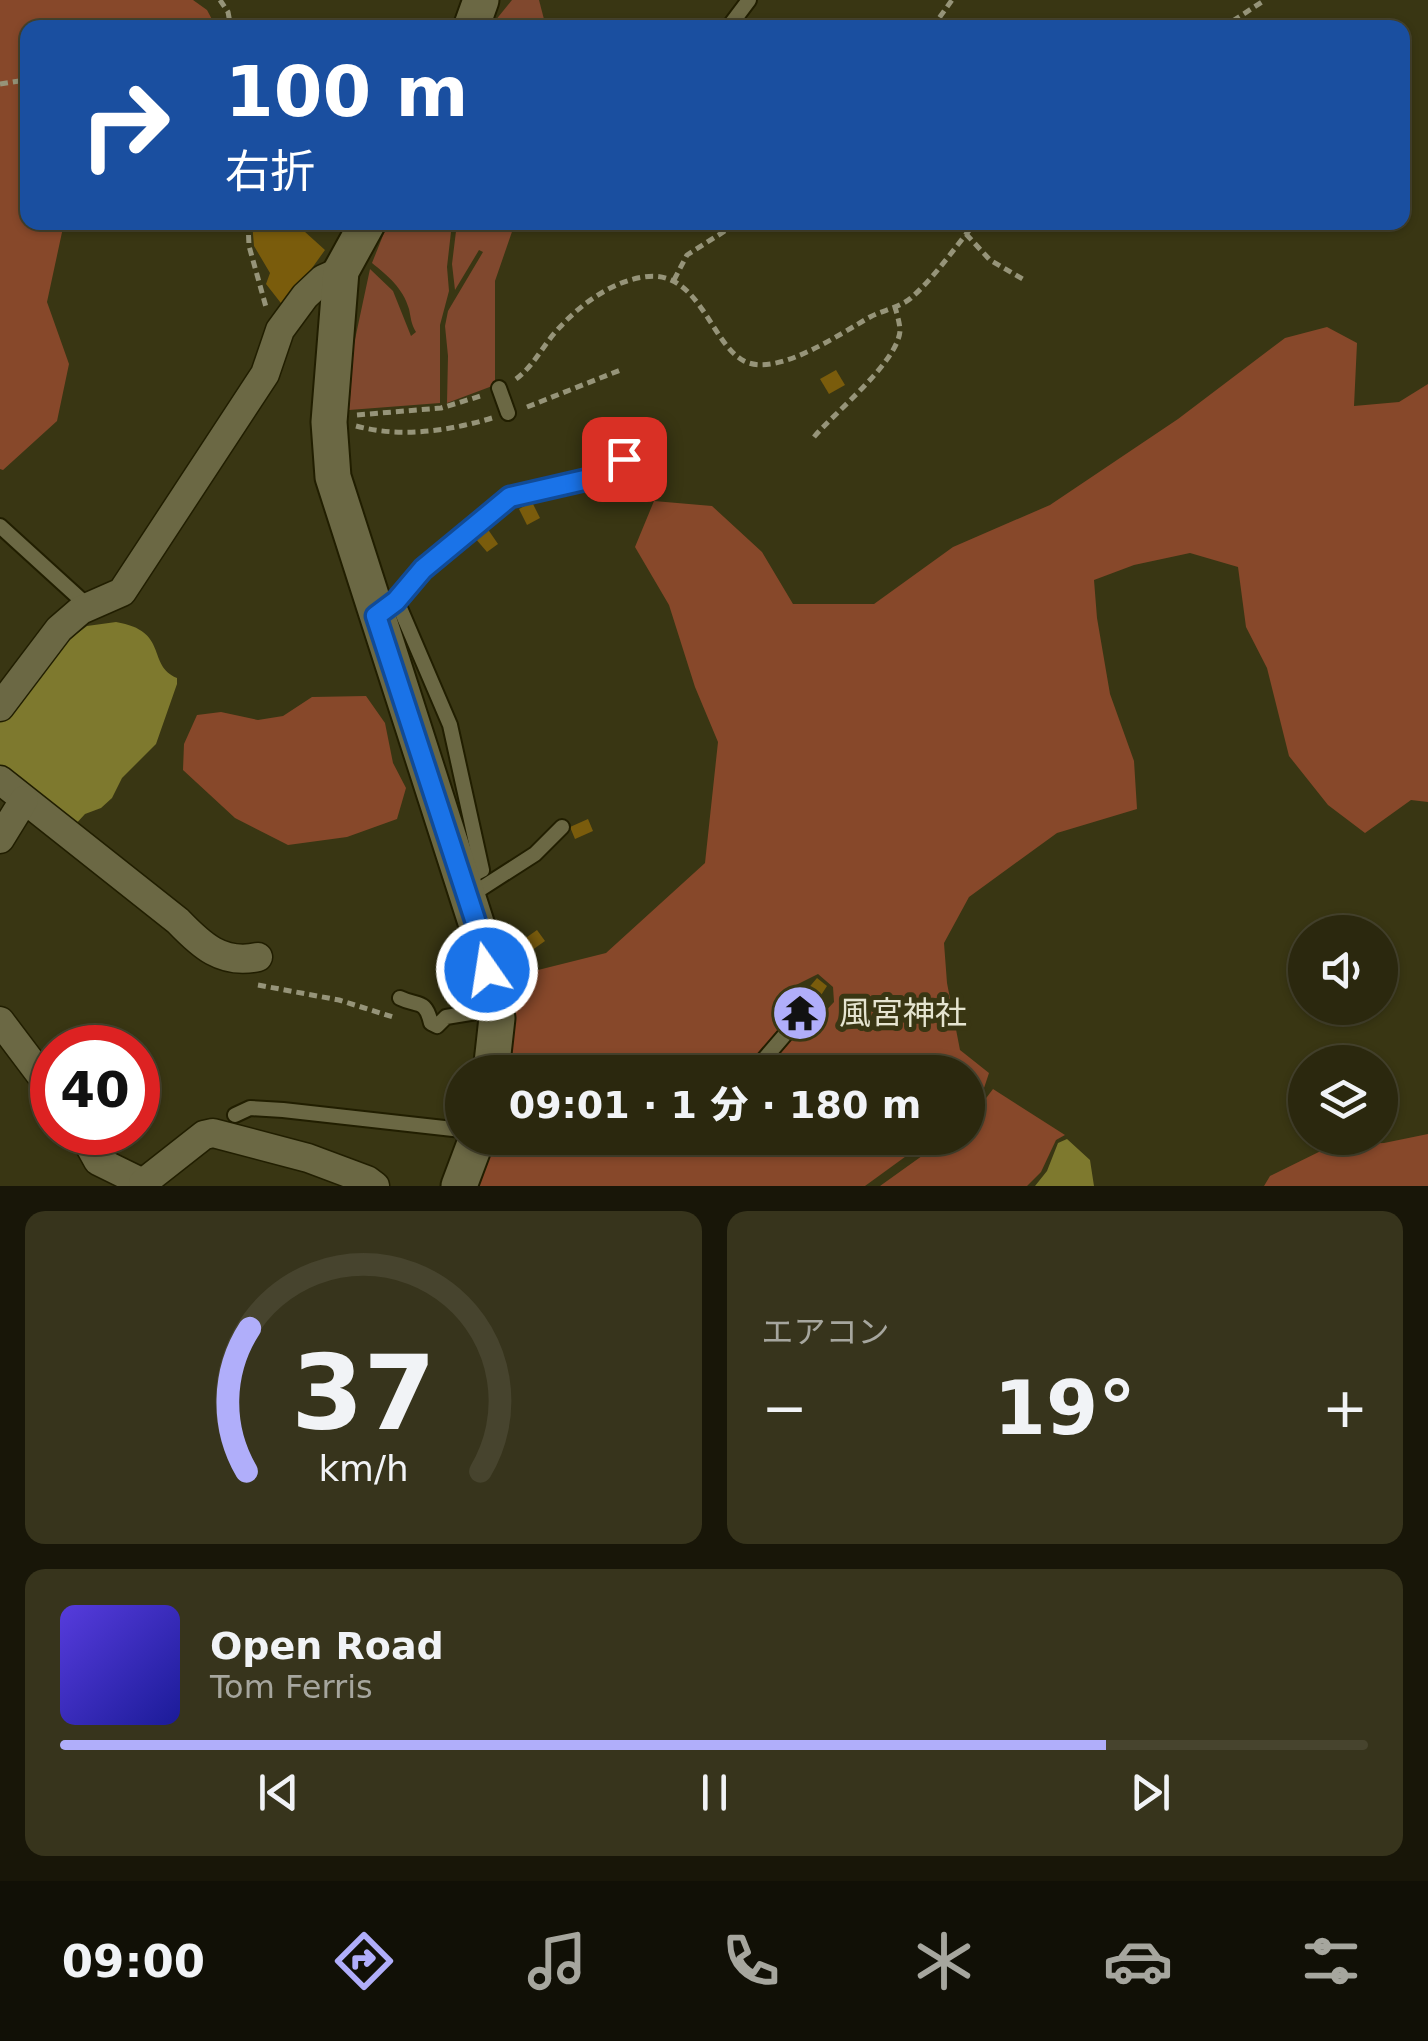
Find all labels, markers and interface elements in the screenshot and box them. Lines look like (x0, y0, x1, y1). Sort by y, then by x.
text: 100 m (225, 51, 468, 133)
icon: right (60, 60, 190, 190)
text: 右折 (225, 145, 315, 198)
pin (582, 417, 667, 502)
icon: arrive (597, 432, 652, 487)
map controls (1288, 915, 1398, 1155)
button: sound (1288, 915, 1398, 1025)
position arrow (435, 918, 539, 1022)
temple icon: 風宮神社 (770, 983, 830, 1043)
place label: 風宮神社 (839, 994, 967, 1032)
speed limit sign: 40 (30, 1025, 160, 1155)
button: layers (1288, 1045, 1398, 1155)
text: 09:01 · 1 分 · 180 m (509, 1083, 921, 1127)
text: エアコン (762, 1313, 890, 1351)
text: 37 (291, 1332, 436, 1454)
text: 19° (994, 1364, 1136, 1452)
text: − (762, 1376, 808, 1440)
text: + (1322, 1376, 1368, 1440)
text: km/h (318, 1448, 408, 1489)
text: Open Road (210, 1624, 444, 1668)
text: Tom Ferris (210, 1668, 373, 1706)
icon: previous (251, 1765, 306, 1820)
icon: pause (687, 1765, 742, 1820)
icon: next (1123, 1765, 1178, 1820)
icon: directions (329, 1926, 399, 1996)
icon: music (522, 1926, 592, 1996)
icon: phone (716, 1926, 786, 1996)
icon: climate (909, 1926, 979, 1996)
icon: car (1103, 1926, 1173, 1996)
icon: filters (1296, 1926, 1366, 1996)
text: 09:00 (62, 1935, 205, 1988)

